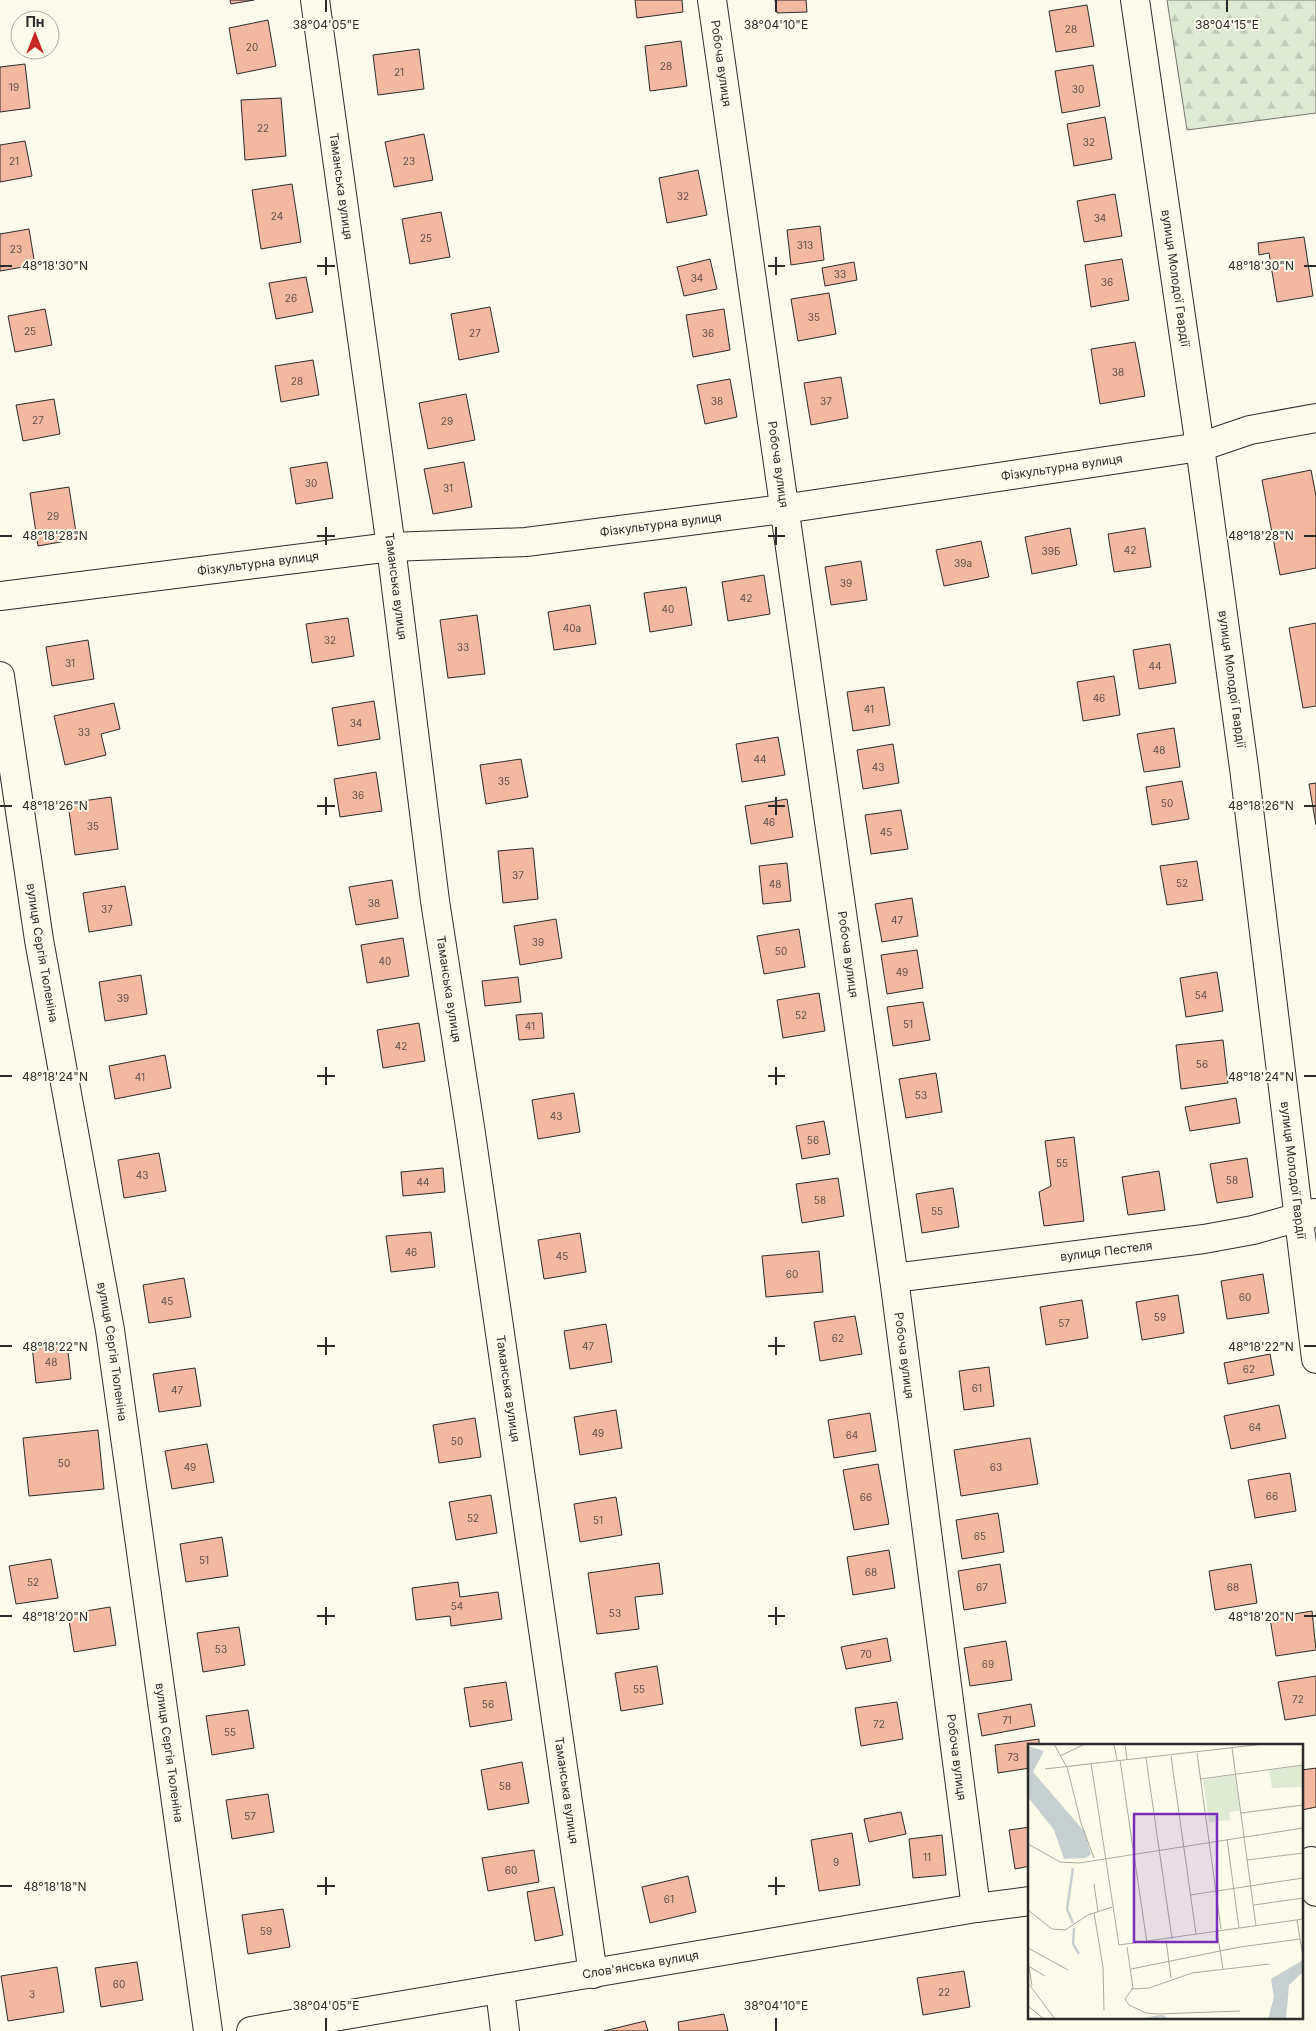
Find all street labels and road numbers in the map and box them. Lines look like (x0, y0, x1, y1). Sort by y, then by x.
street label: Робоча вулиця (708, 19, 735, 107)
street label: Таманська вулиця (327, 132, 356, 241)
street label: вулиця Молодої Гвардії (1159, 208, 1193, 349)
street label: Робоча вулиця (765, 420, 792, 508)
street label: Фізкультурна вулиця (1000, 451, 1123, 484)
street label: Фізкультурна вулиця (599, 509, 723, 539)
street label: Таманська вулиця (382, 532, 410, 641)
street label: Фізкультурна вулиця (196, 548, 320, 578)
street label: вулиця Молодої Гвардії (1215, 609, 1249, 750)
street label: вулиця Сергія Тюленіна (24, 882, 62, 1023)
street label: Робоча вулиця (835, 910, 862, 998)
street label: Таманська вулиця (433, 935, 465, 1043)
street label: вулиця Молодої Гвардії (1278, 1101, 1309, 1241)
street label: вулиця Пестеля (1059, 1238, 1153, 1264)
street label: вулиця Сергія Тюленіна (94, 1281, 131, 1422)
street label: Робоча вулиця (892, 1311, 918, 1400)
street label: Таманська вулиця (493, 1334, 524, 1443)
street label: вулиця Сергія Тюленіна (152, 1682, 187, 1823)
street label: Робоча вулиця (944, 1713, 970, 1801)
street label: Таманська вулиця (552, 1736, 582, 1845)
street label: Слов'янська вулиця (581, 1947, 700, 1982)

